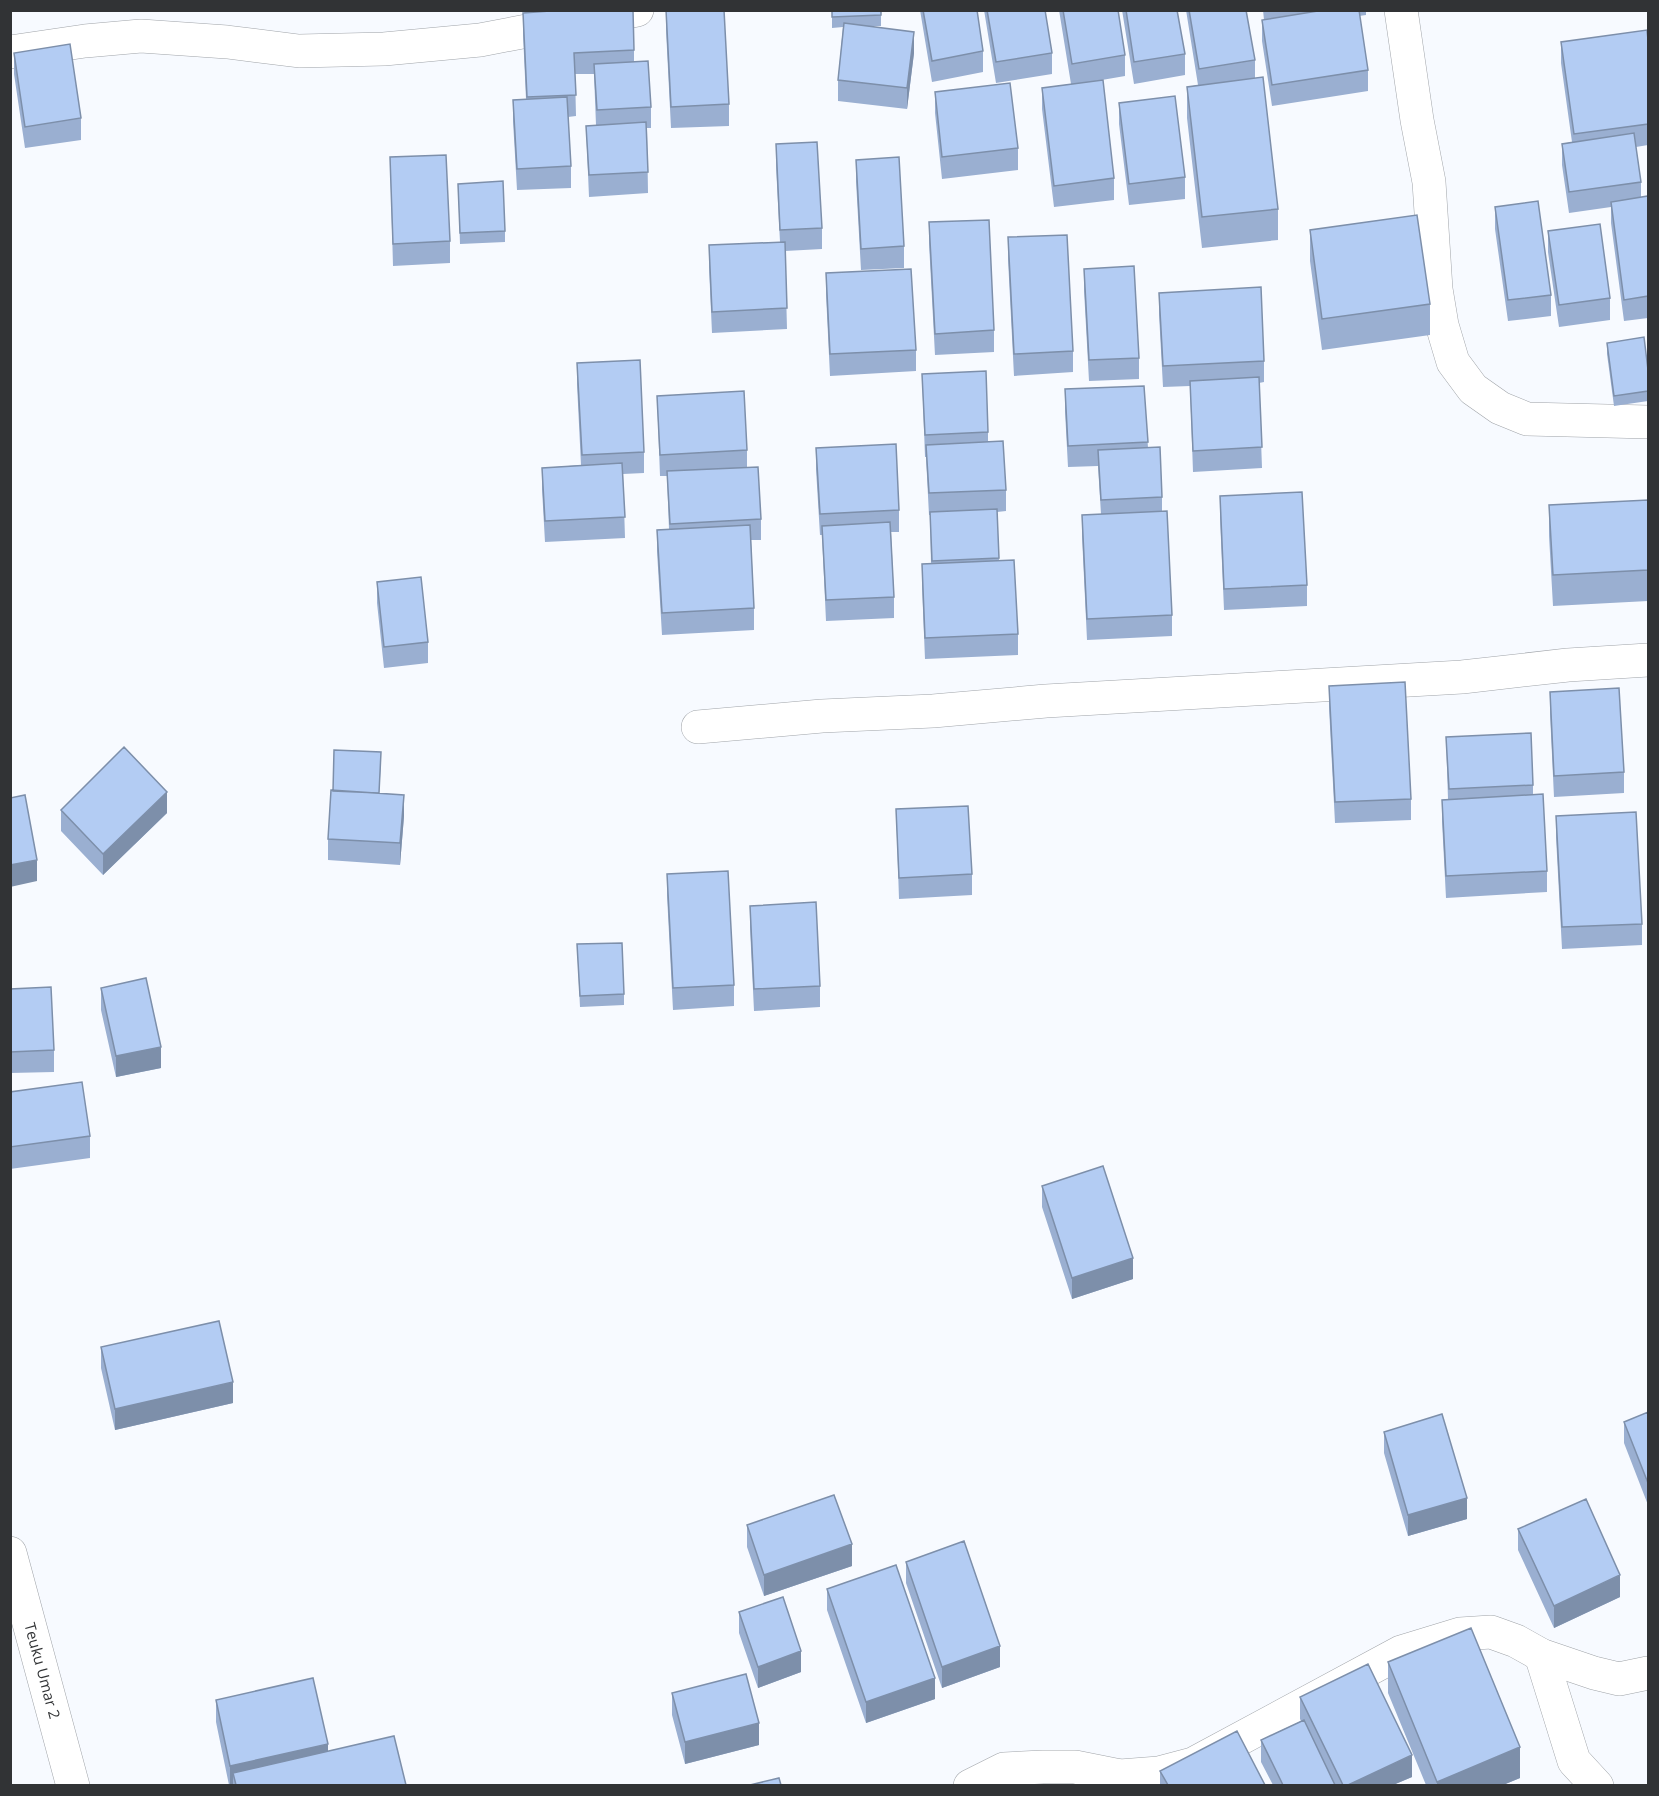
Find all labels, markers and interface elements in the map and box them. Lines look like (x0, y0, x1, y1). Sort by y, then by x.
street label: Teuku Umar 2 (20, 1620, 65, 1721)

